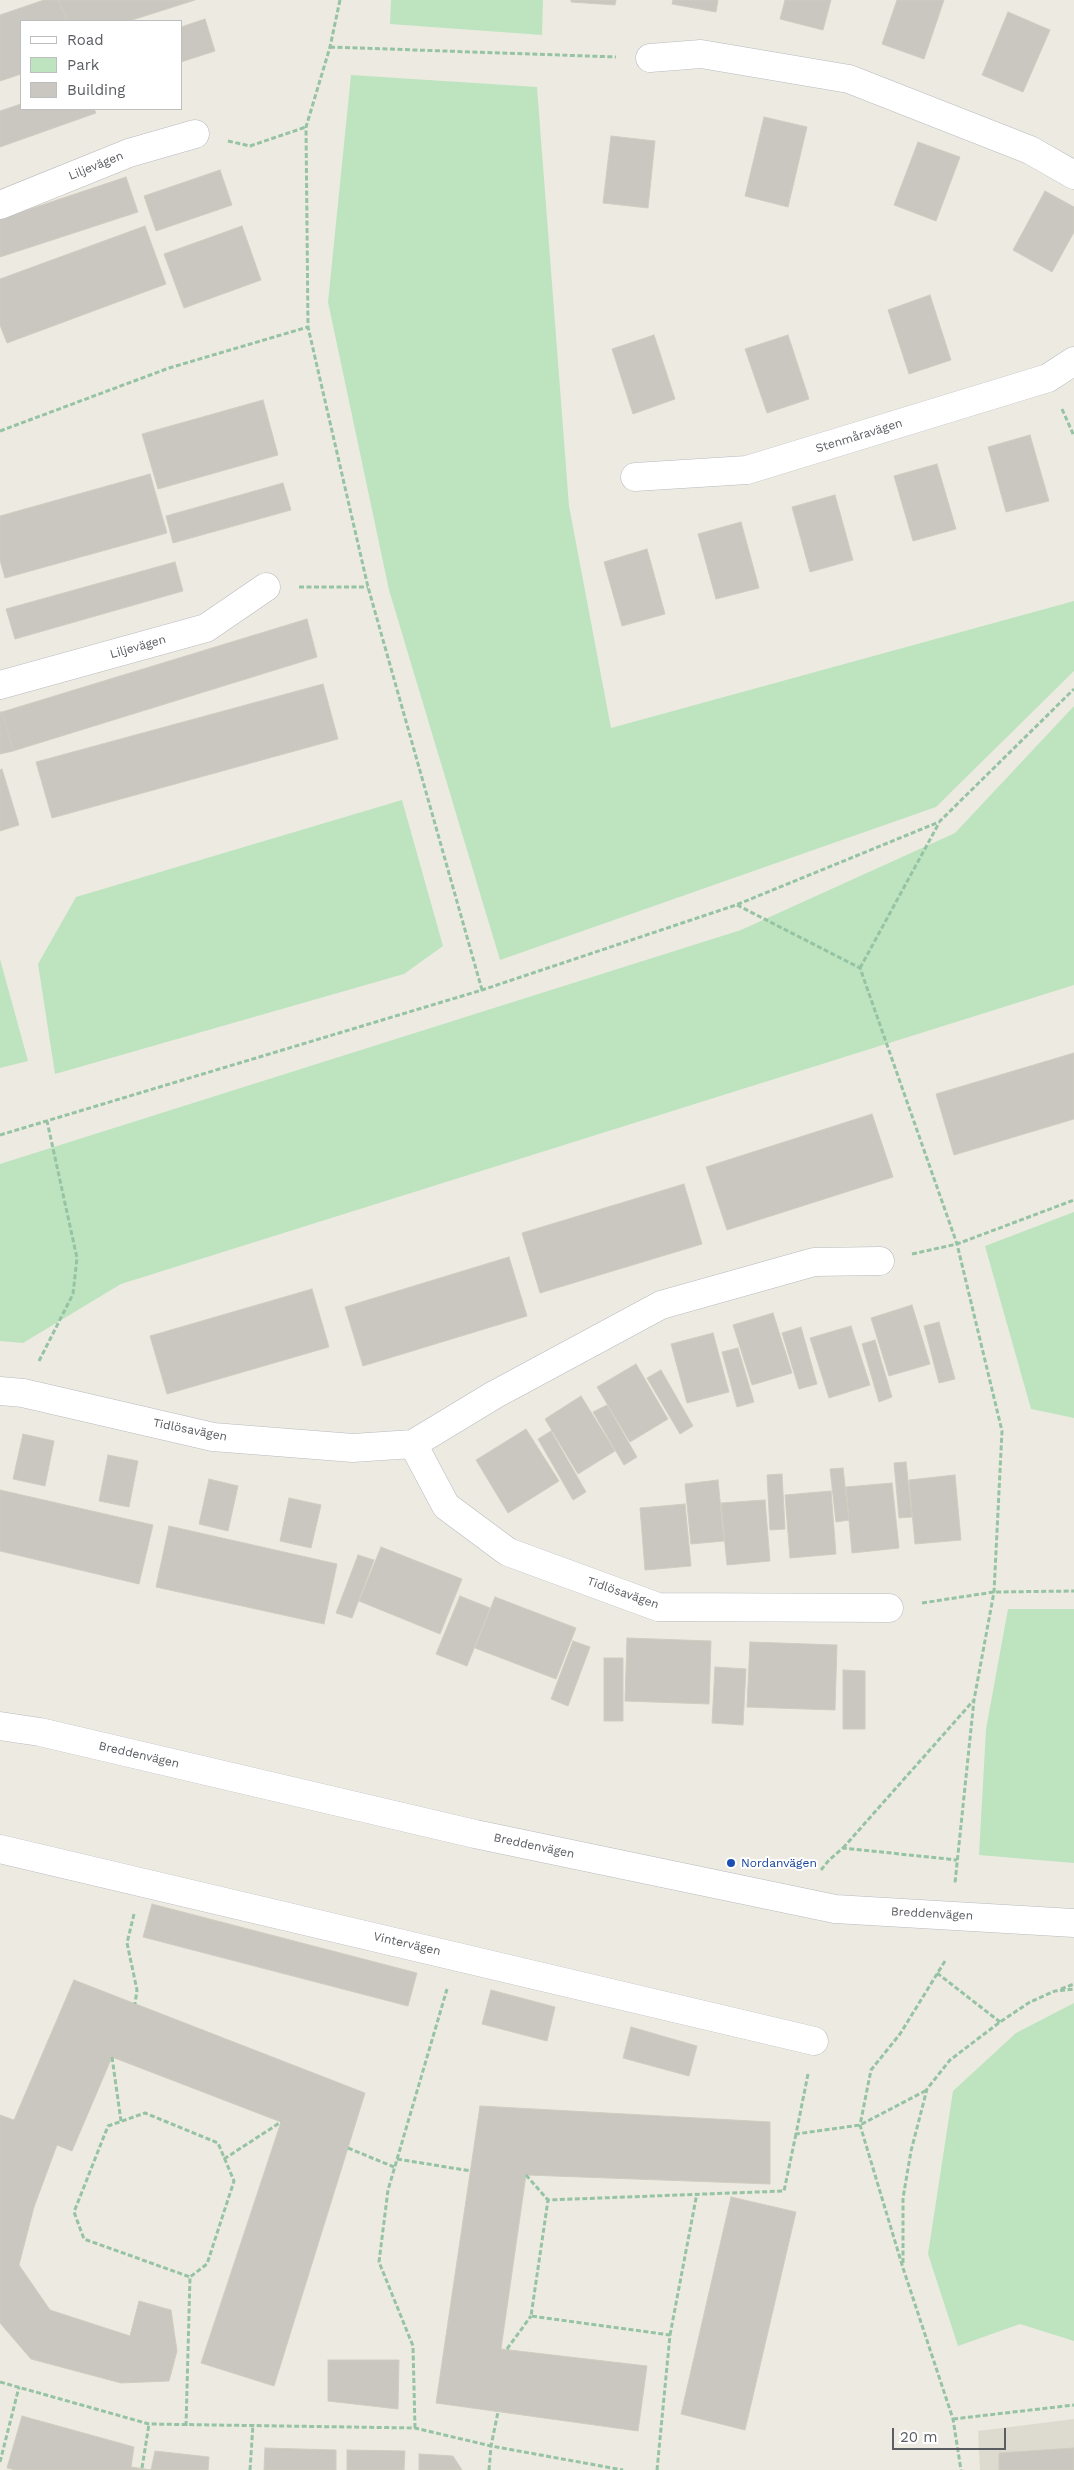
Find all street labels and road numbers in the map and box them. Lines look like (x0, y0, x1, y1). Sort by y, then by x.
street label: Liljevägen (67, 149, 125, 183)
street label: Stenmåravägen (814, 416, 904, 456)
street label: Liljevägen (108, 632, 168, 662)
street label: Tidlösavägen (152, 1416, 228, 1444)
street label: Tidlösavägen (585, 1574, 661, 1612)
street label: Breddenvägen (97, 1739, 181, 1771)
street label: Breddenvägen (492, 1830, 576, 1862)
street label: Breddenvägen (891, 1905, 973, 1923)
street label: Vintervägen (372, 1929, 442, 1959)

